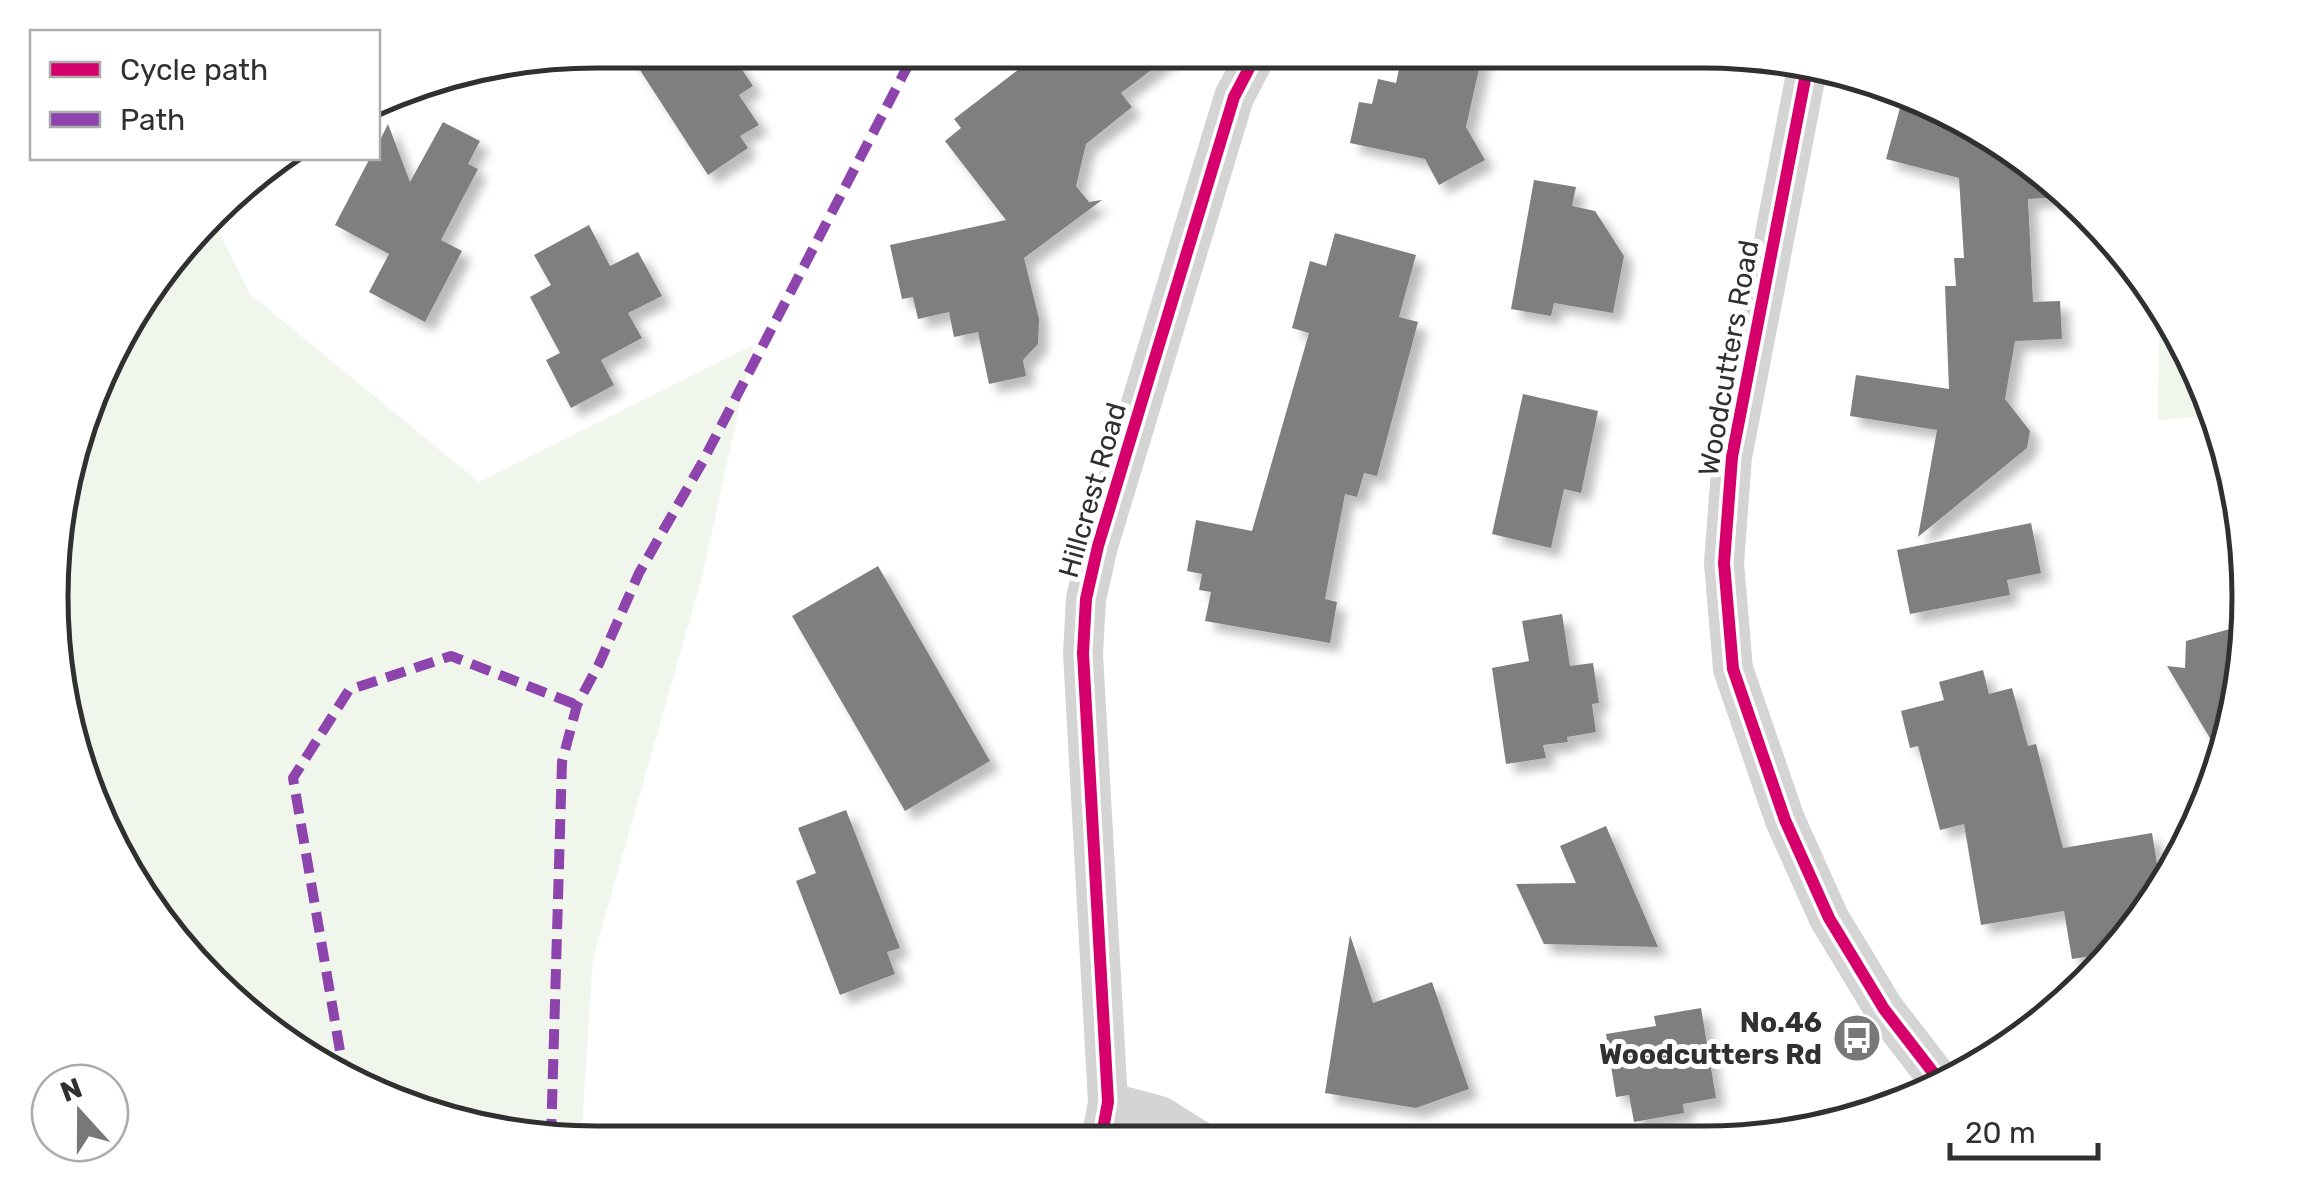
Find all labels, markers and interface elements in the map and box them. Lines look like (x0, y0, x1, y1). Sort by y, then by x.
legend (30, 30, 380, 160)
text: Cycle path (120, 52, 268, 88)
text: Path (120, 102, 185, 138)
street label: Woodcutters Road (1692, 238, 1765, 478)
street label: Hillcrest Road (1052, 399, 1133, 581)
place label: No.46 Woodcutters Rd (1599, 1006, 1822, 1071)
bus stop icon: No.46 Woodcutters Rd (1831, 1012, 1883, 1064)
north arrow (30, 1063, 130, 1163)
text: N (56, 1071, 87, 1109)
scale bar (1950, 1098, 2098, 1160)
text: 20 m (1965, 1115, 2036, 1151)

